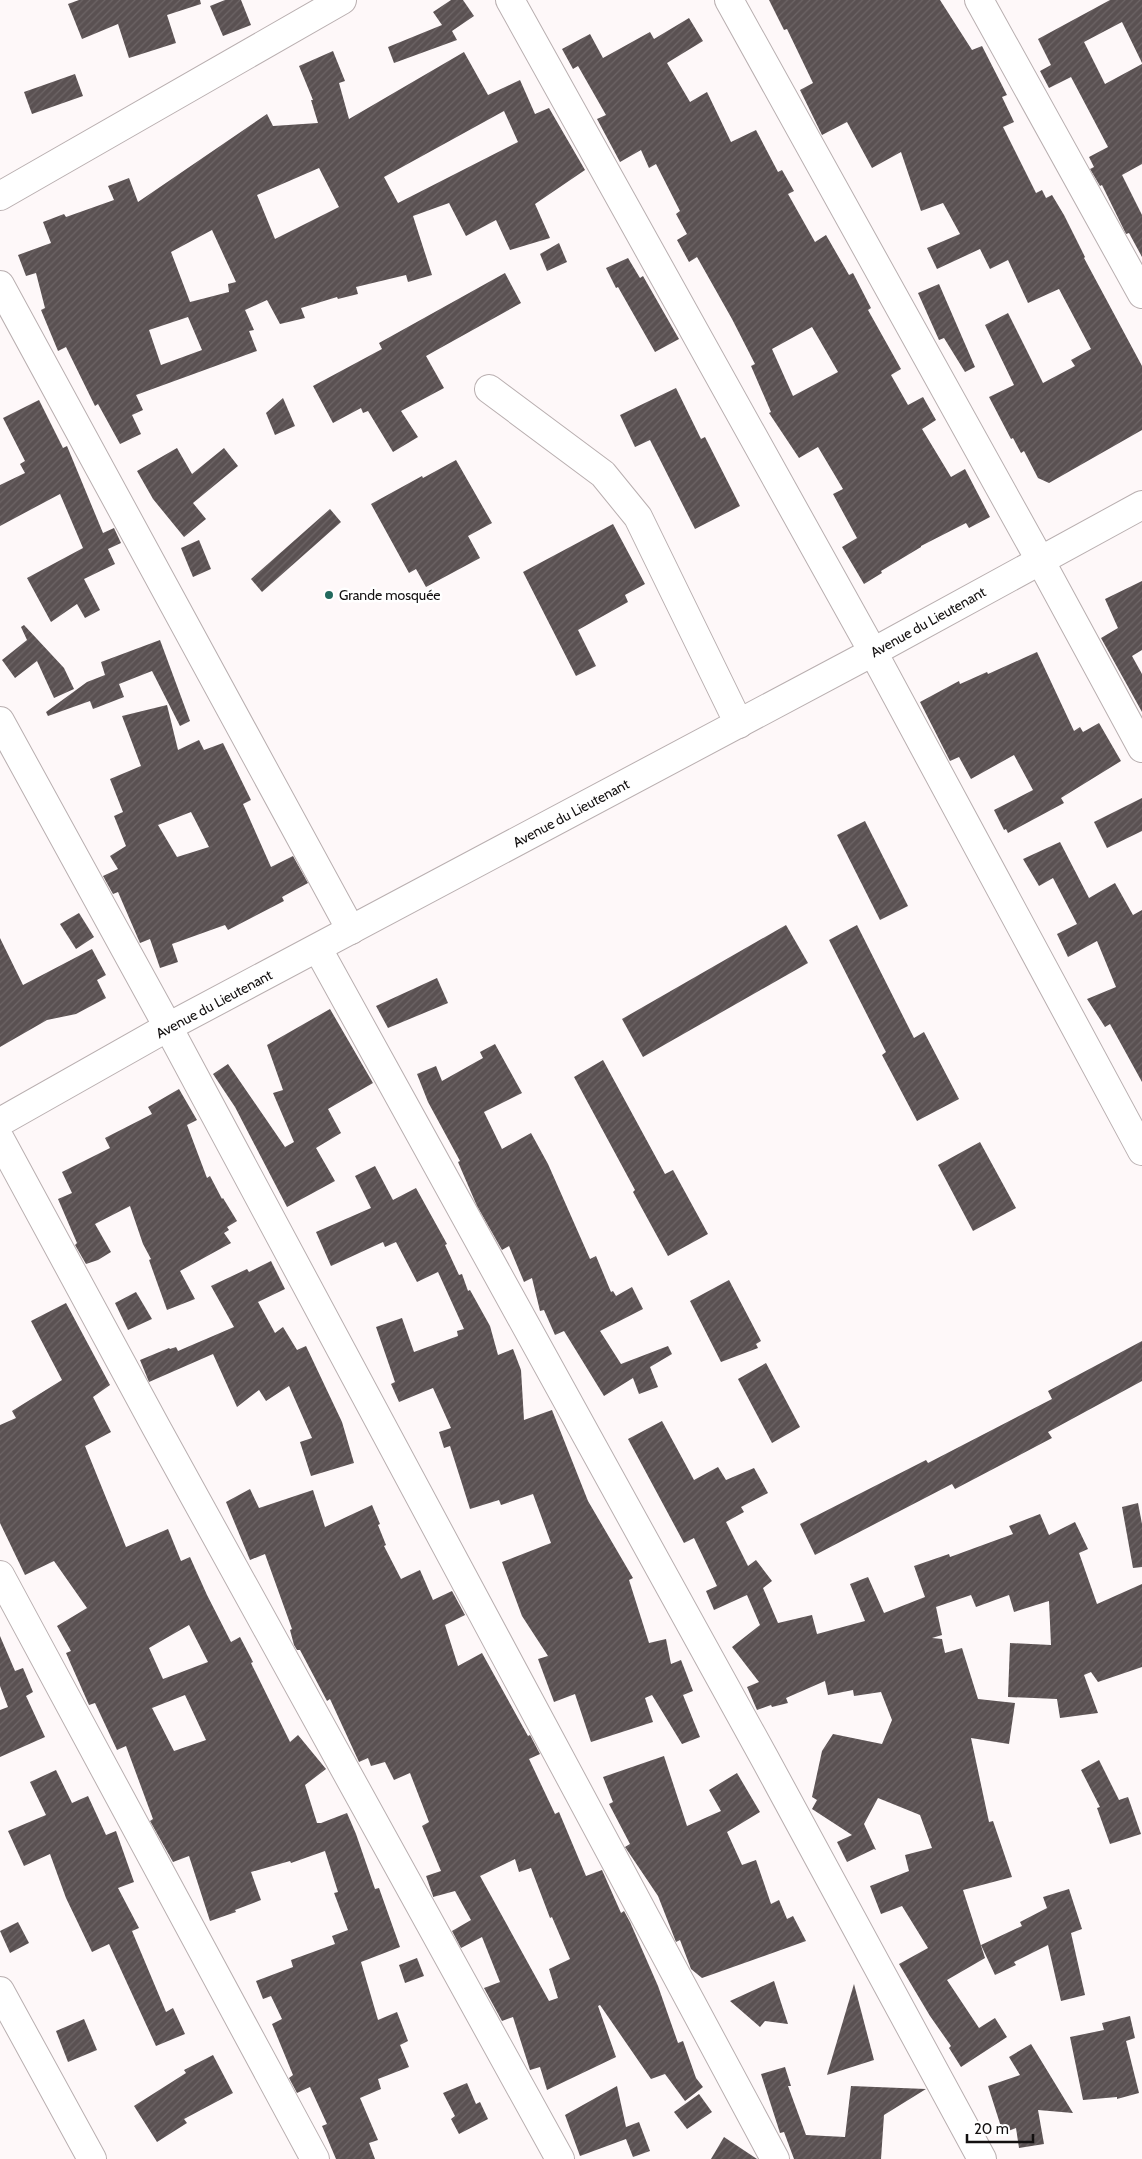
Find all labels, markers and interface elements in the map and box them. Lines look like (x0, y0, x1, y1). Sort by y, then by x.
street label: Avenue du Lieutenant (867, 583, 989, 661)
place label: Grande mosquée (339, 586, 441, 604)
marker: Grande mosquée (323, 589, 335, 601)
street label: Avenue du Lieutenant (510, 775, 632, 851)
street label: Avenue du Lieutenant (153, 966, 275, 1042)
scale bar (967, 2112, 1033, 2144)
text: 20 m (974, 2120, 1009, 2138)

